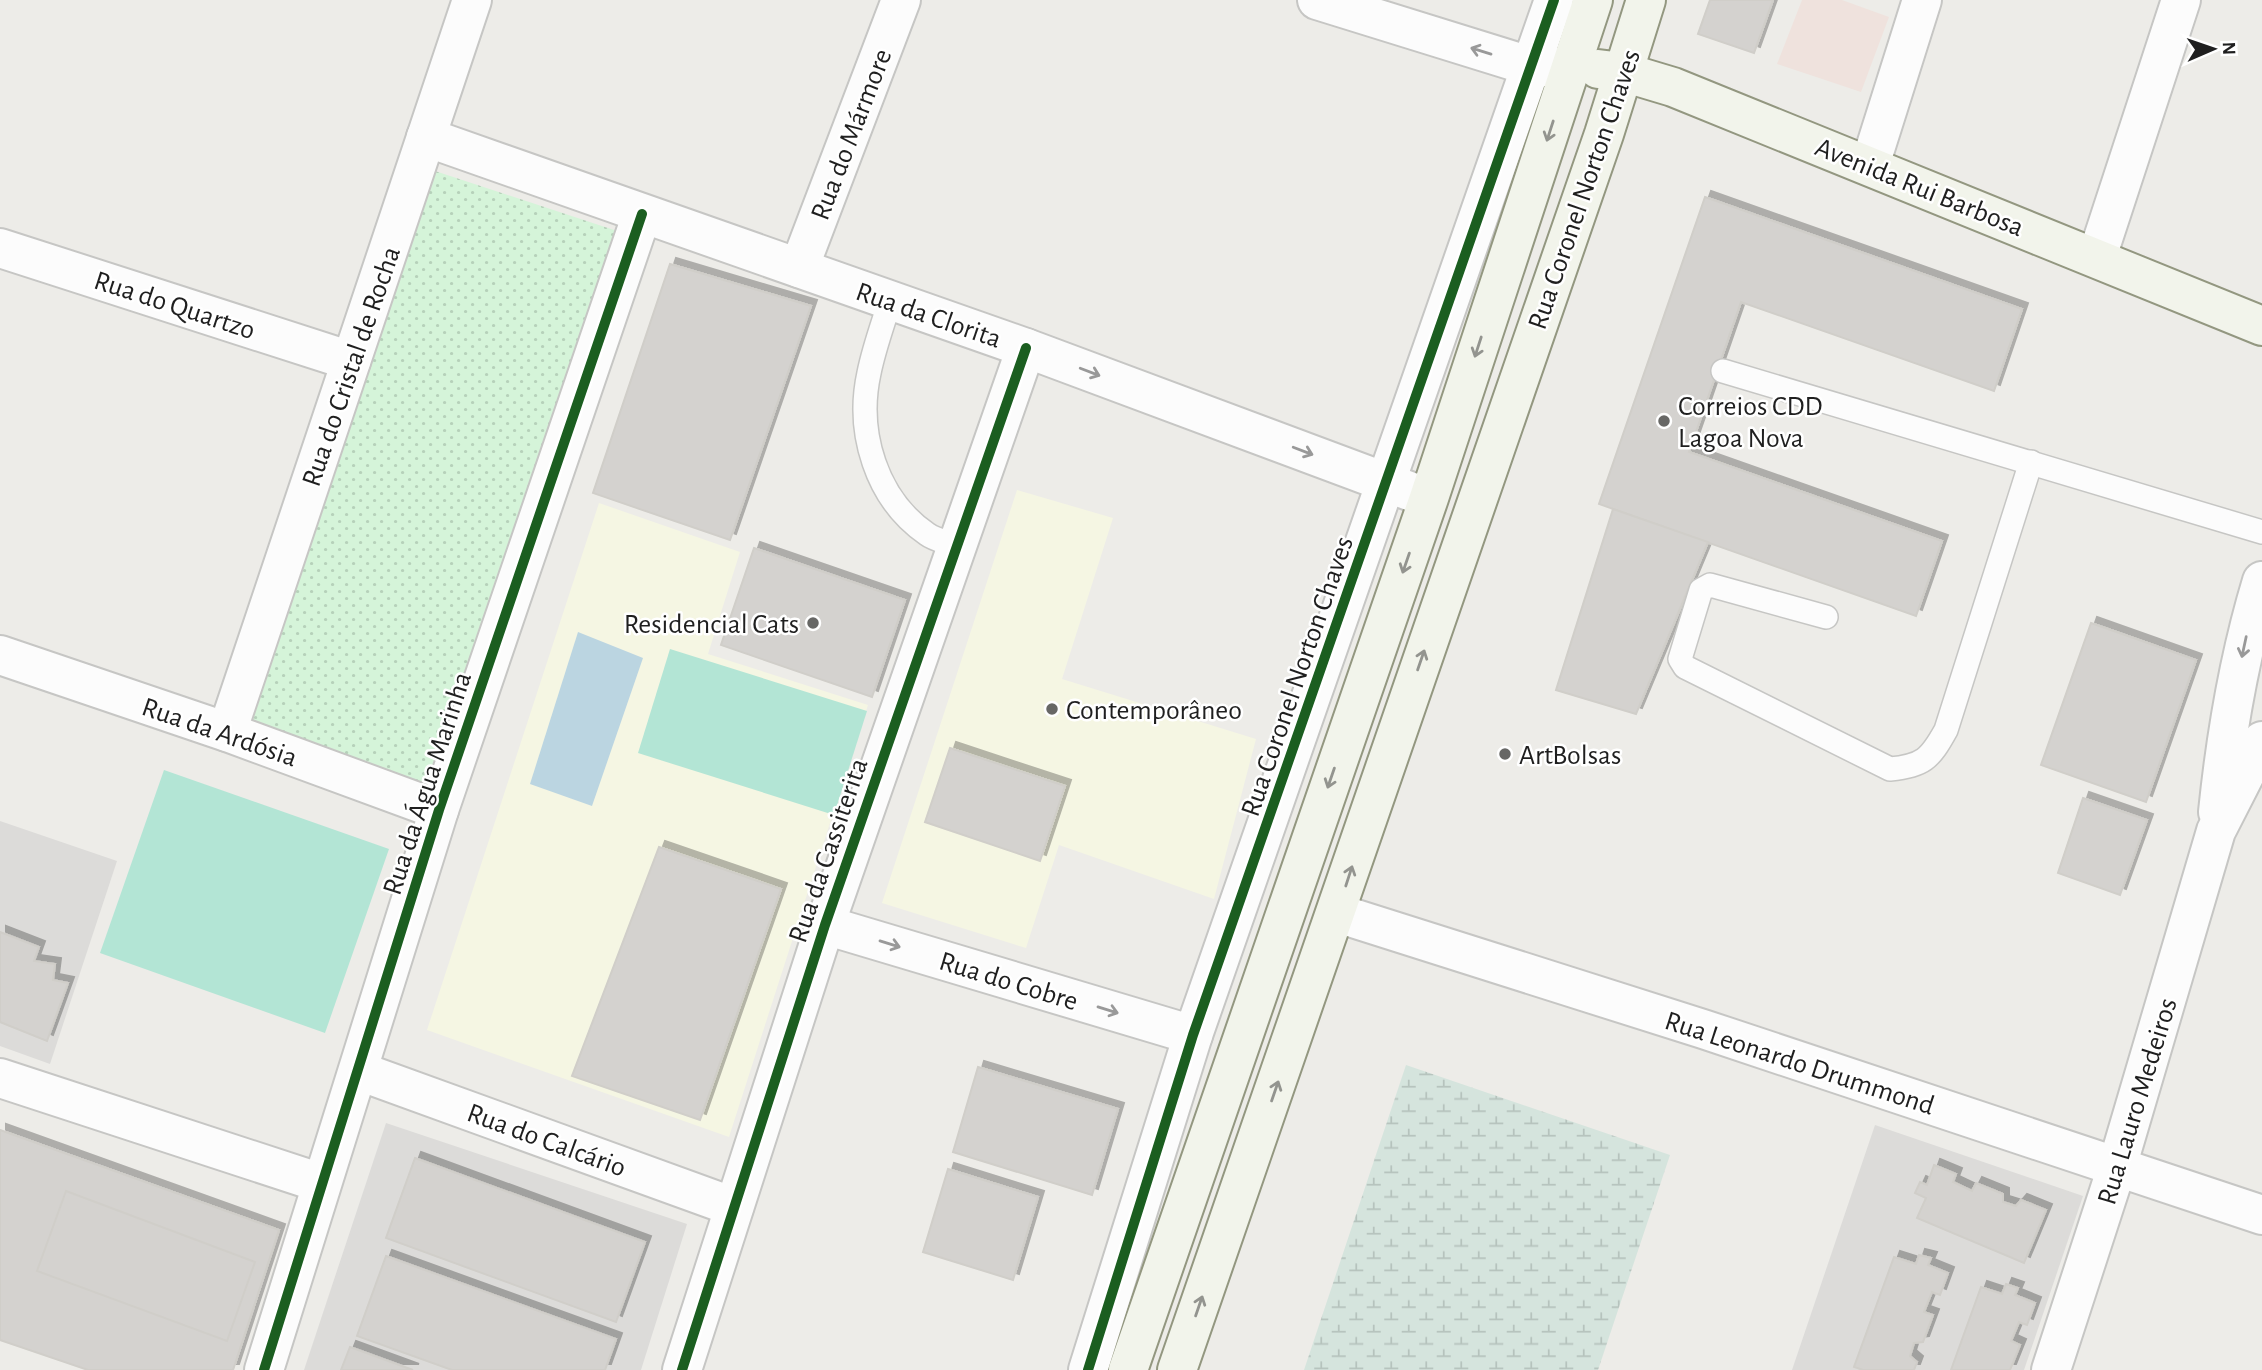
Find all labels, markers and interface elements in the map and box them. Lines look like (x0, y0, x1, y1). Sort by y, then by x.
north arrow (2178, 14, 2248, 84)
text: N (2219, 42, 2238, 55)
one-way arrow (1471, 44, 1493, 57)
street label: Rua do Mármore (806, 45, 897, 224)
street label: Rua Coronel Norton Chaves (1524, 46, 1646, 333)
one-way arrow (1543, 120, 1555, 142)
street label: Avenida Rui Barbosa (1811, 133, 2028, 242)
street label: Rua do Cristal de Rocha (298, 243, 406, 490)
street label: Rua do Quartzo (90, 267, 258, 345)
street label: Rua da Clorita (852, 278, 1005, 354)
one-way arrow (1471, 336, 1484, 358)
one-way arrow (1078, 366, 1100, 379)
place label: Correios CDD Lagoa Nova (1678, 393, 1823, 453)
marker: Correios CDD Lagoa Nova (1656, 413, 1672, 429)
one-way arrow (1291, 446, 1313, 459)
street label: Rua Coronel Norton Chaves (1237, 533, 1359, 820)
one-way arrow (1399, 551, 1411, 573)
place label: Residencial Cats (624, 611, 799, 639)
marker: Residencial Cats (805, 615, 821, 631)
one-way arrow (2237, 635, 2251, 658)
one-way arrow (1416, 650, 1428, 672)
street label: Rua da Água Marinha (376, 668, 477, 899)
street label: Rua da Ardósia (138, 693, 301, 773)
place label: Contemporâneo (1066, 697, 1242, 725)
marker: Contemporâneo (1044, 701, 1060, 717)
place label: ArtBolsas (1519, 742, 1621, 770)
marker: ArtBolsas (1497, 746, 1513, 762)
street label: Rua da Cassiterita (784, 755, 874, 946)
one-way arrow (1324, 766, 1336, 788)
one-way arrow (1343, 865, 1356, 887)
one-way arrow (879, 939, 901, 952)
street label: Rua do Cobre (936, 948, 1081, 1016)
street label: Rua Lauro Medeiros (2093, 995, 2183, 1208)
one-way arrow (1097, 1004, 1119, 1017)
street label: Rua Leonardo Drummond (1661, 1007, 1938, 1121)
one-way arrow (1269, 1080, 1282, 1102)
street label: Rua do Calcário (463, 1099, 629, 1183)
one-way arrow (1194, 1295, 1206, 1317)

